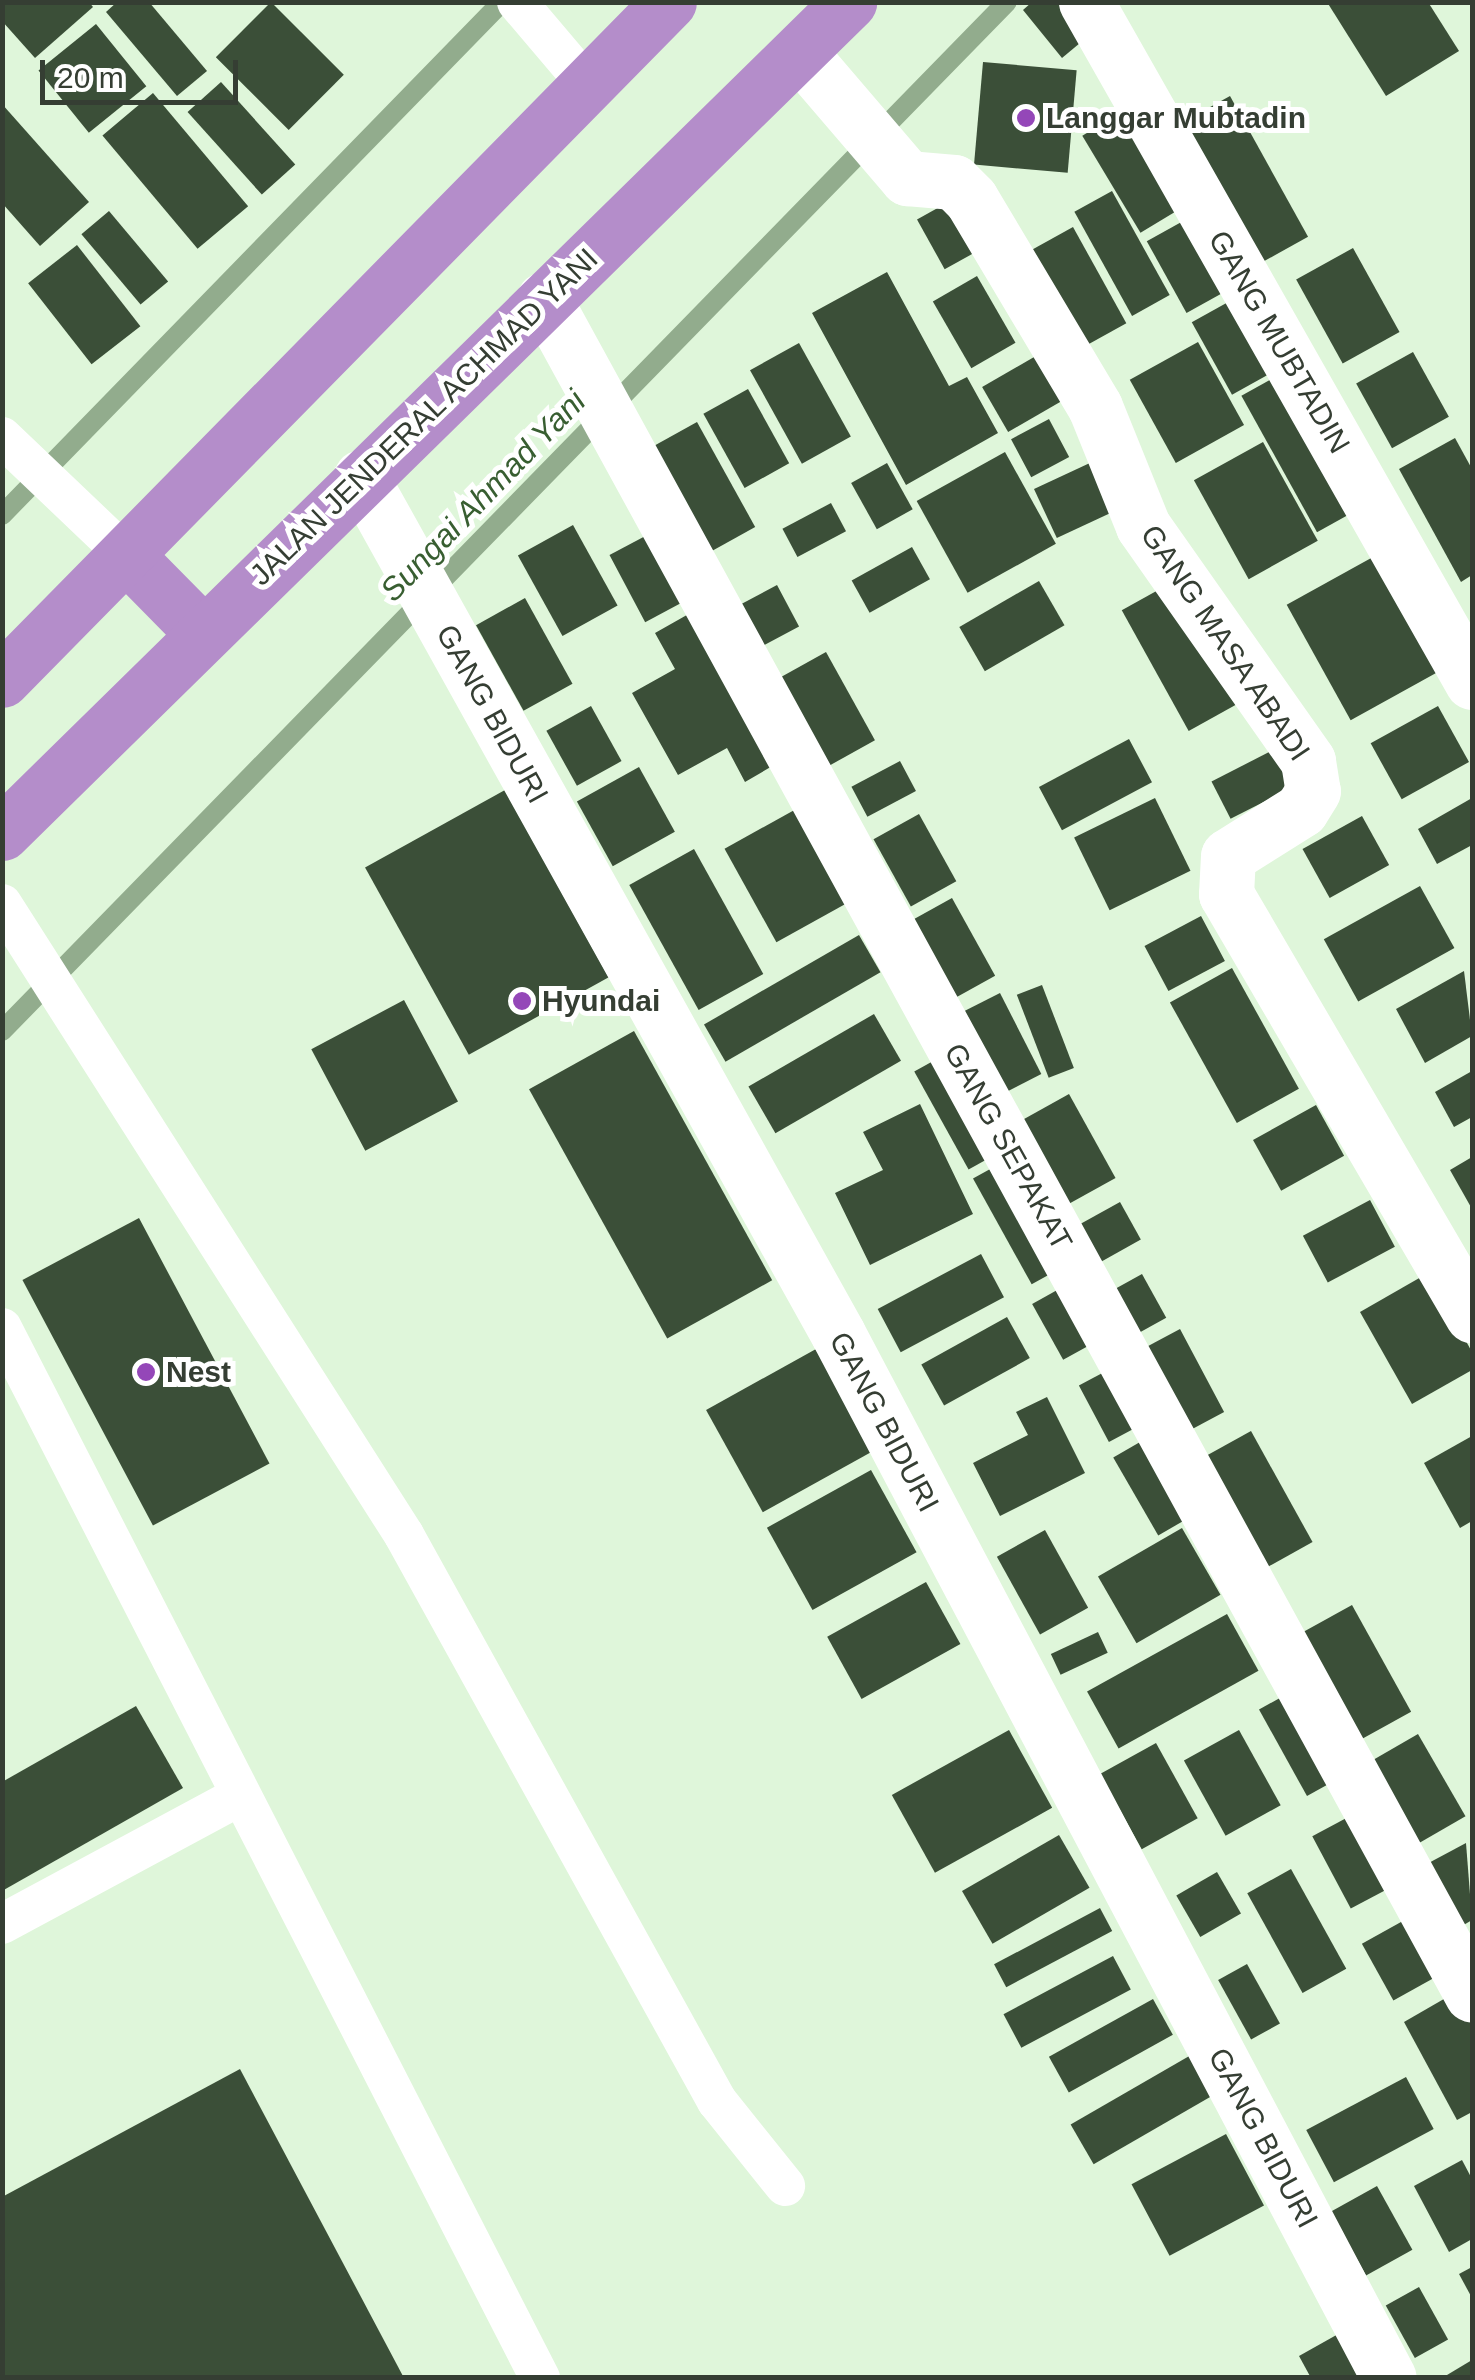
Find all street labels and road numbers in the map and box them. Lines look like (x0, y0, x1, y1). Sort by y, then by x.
street label: GANG MUBTADIN (1201, 224, 1357, 460)
street label: JALAN JENDERAL ACHMAD YANI (241, 240, 607, 594)
street label: GANG MASA ABADI (1132, 517, 1318, 769)
street label: GANG BIDURI (428, 619, 556, 809)
street label: GANG SEPAKAT (936, 1037, 1080, 1257)
street label: GANG BIDURI (822, 1326, 946, 1518)
street label: GANG BIDURI (1201, 2042, 1325, 2234)

